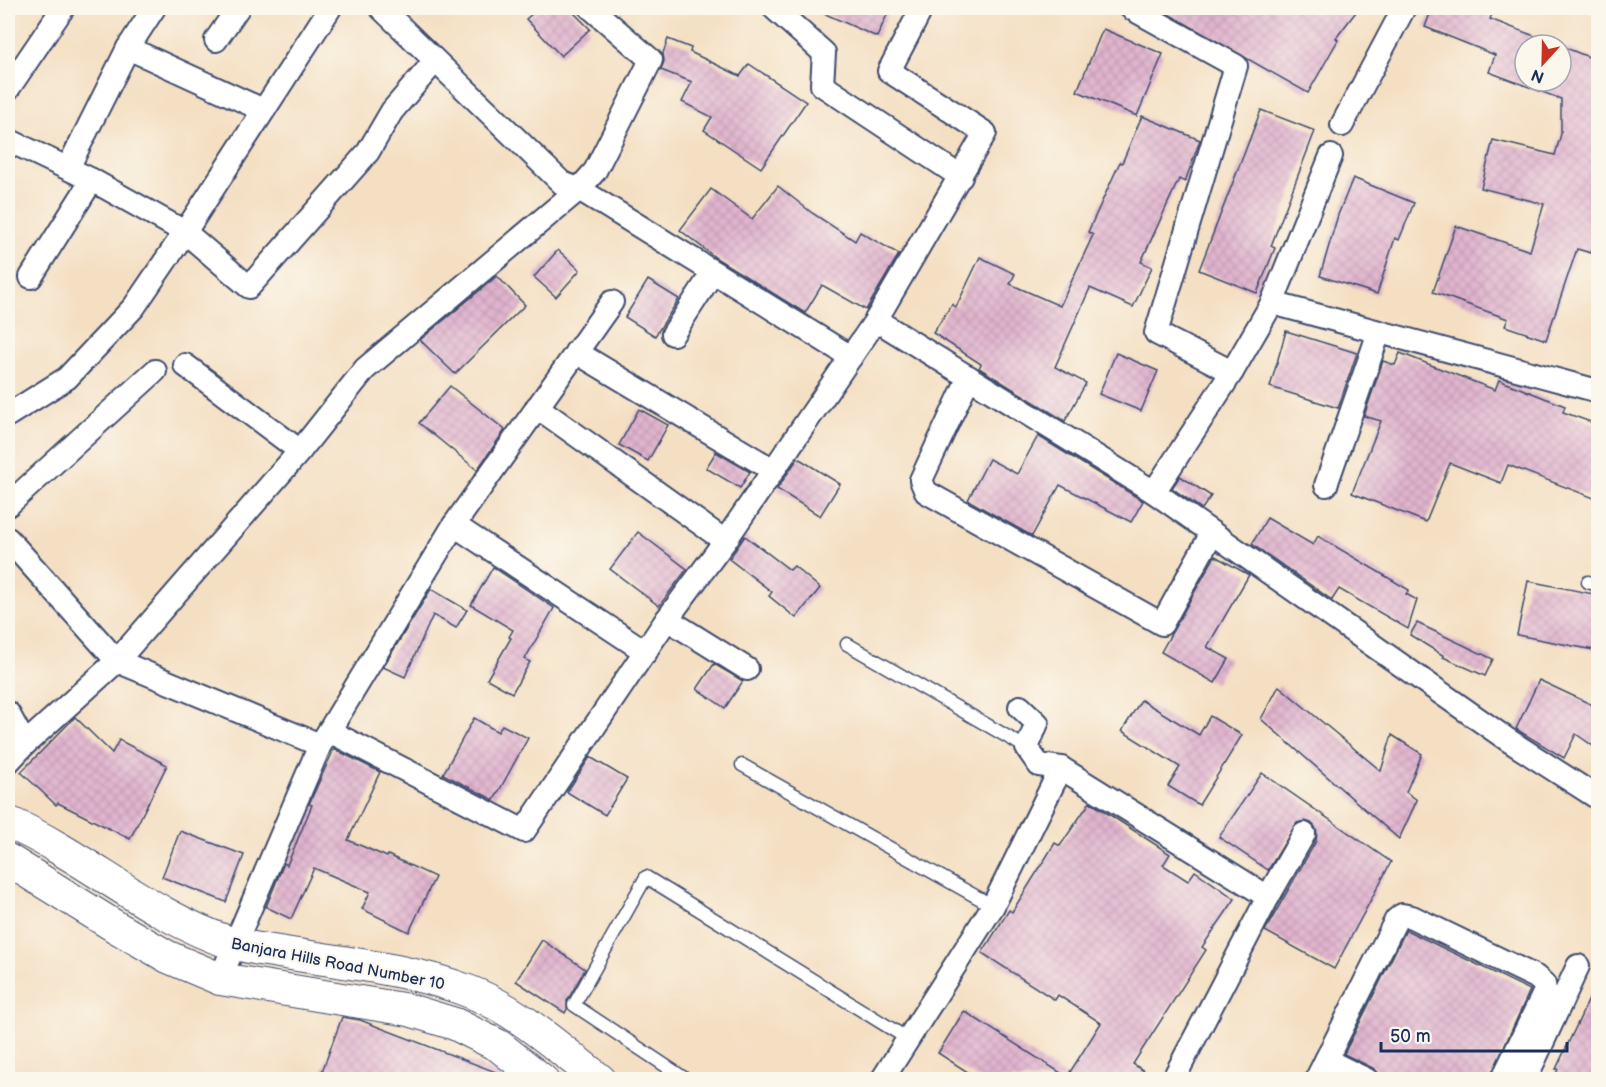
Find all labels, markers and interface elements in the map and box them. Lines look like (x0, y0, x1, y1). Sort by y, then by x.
north arrow (1513, 33, 1573, 93)
text: N (1529, 64, 1547, 87)
street label: Banjara Hills Road Number 10 (229, 934, 446, 995)
scale bar (1381, 1015, 1567, 1053)
text: 50 m (1390, 1026, 1431, 1047)

